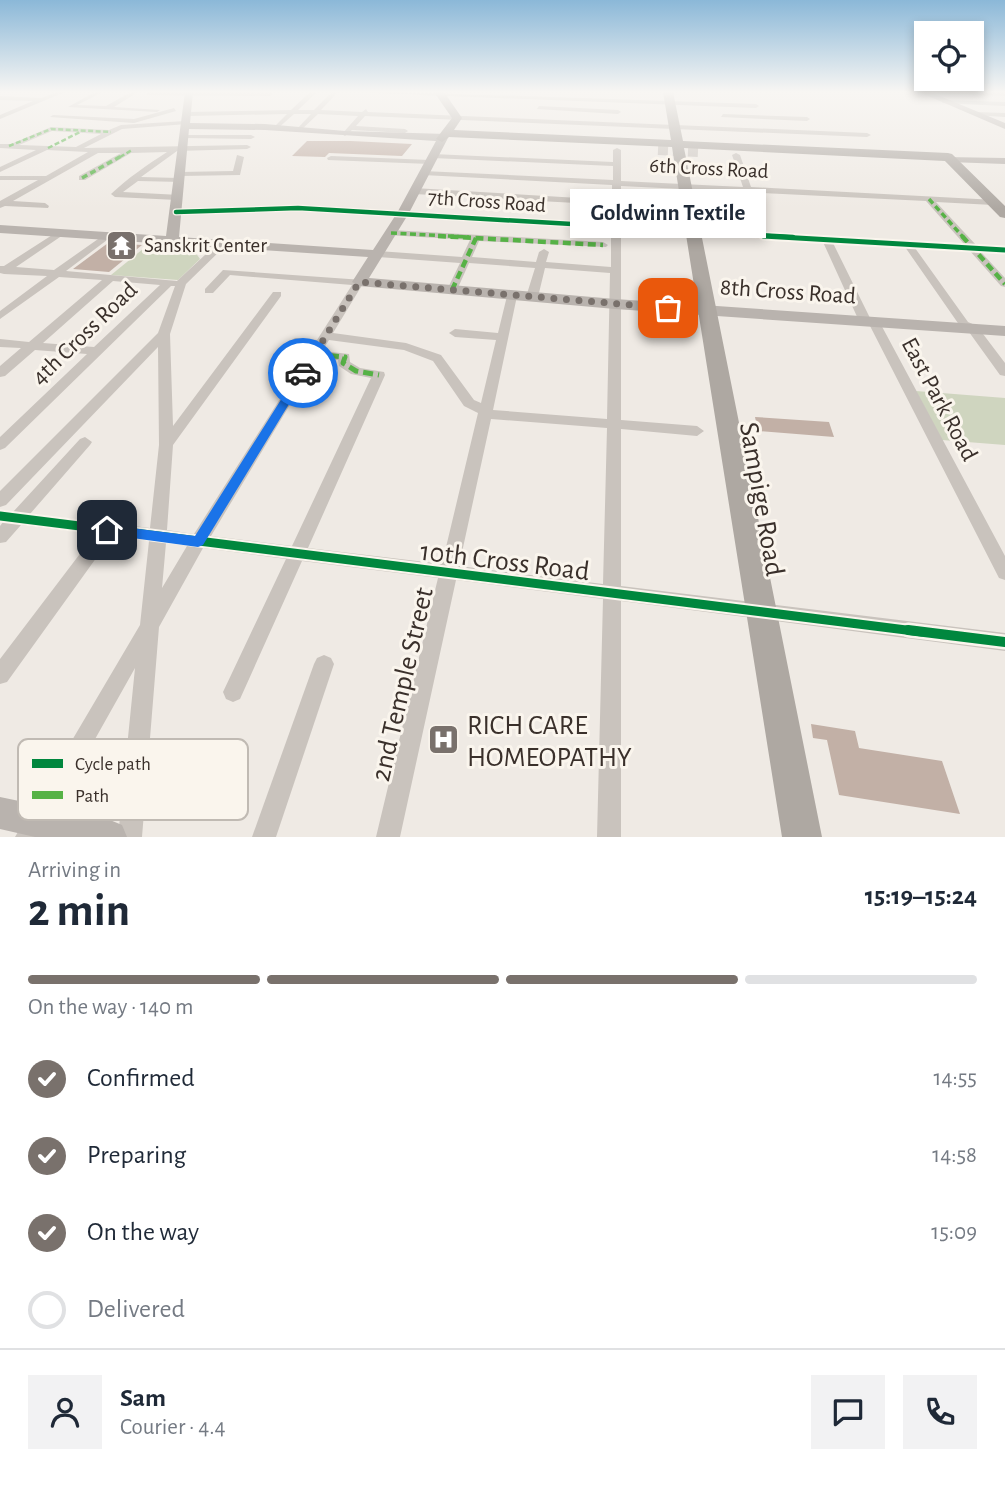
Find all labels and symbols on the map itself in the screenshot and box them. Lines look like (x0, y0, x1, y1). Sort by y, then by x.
street label: 6th Cross Road (649, 155, 769, 182)
street label: 7th Cross Road (427, 187, 547, 216)
callout: Goldwinn Textile (570, 189, 766, 238)
temple icon: Sanskrit Center (104, 228, 138, 262)
place label: Sanskrit Center (144, 235, 267, 256)
street label: 8th Cross Road (719, 275, 857, 309)
street label: 4th Cross Road (27, 278, 142, 390)
pin (638, 278, 698, 338)
street label: East Park Road (897, 334, 982, 465)
courier (268, 338, 338, 408)
street label: Sampige Road (734, 420, 788, 578)
pin (77, 500, 137, 560)
street label: 10th Cross Road (419, 538, 591, 586)
street label: 2nd Temple Street (367, 585, 439, 784)
place label: RICH CARE HOMEOPATHY (467, 712, 632, 772)
hospital icon: RICH CARE HOMEOPATHY (427, 723, 461, 757)
legend (18, 739, 248, 820)
text: Cycle path (75, 755, 151, 774)
text: Path (75, 787, 109, 806)

